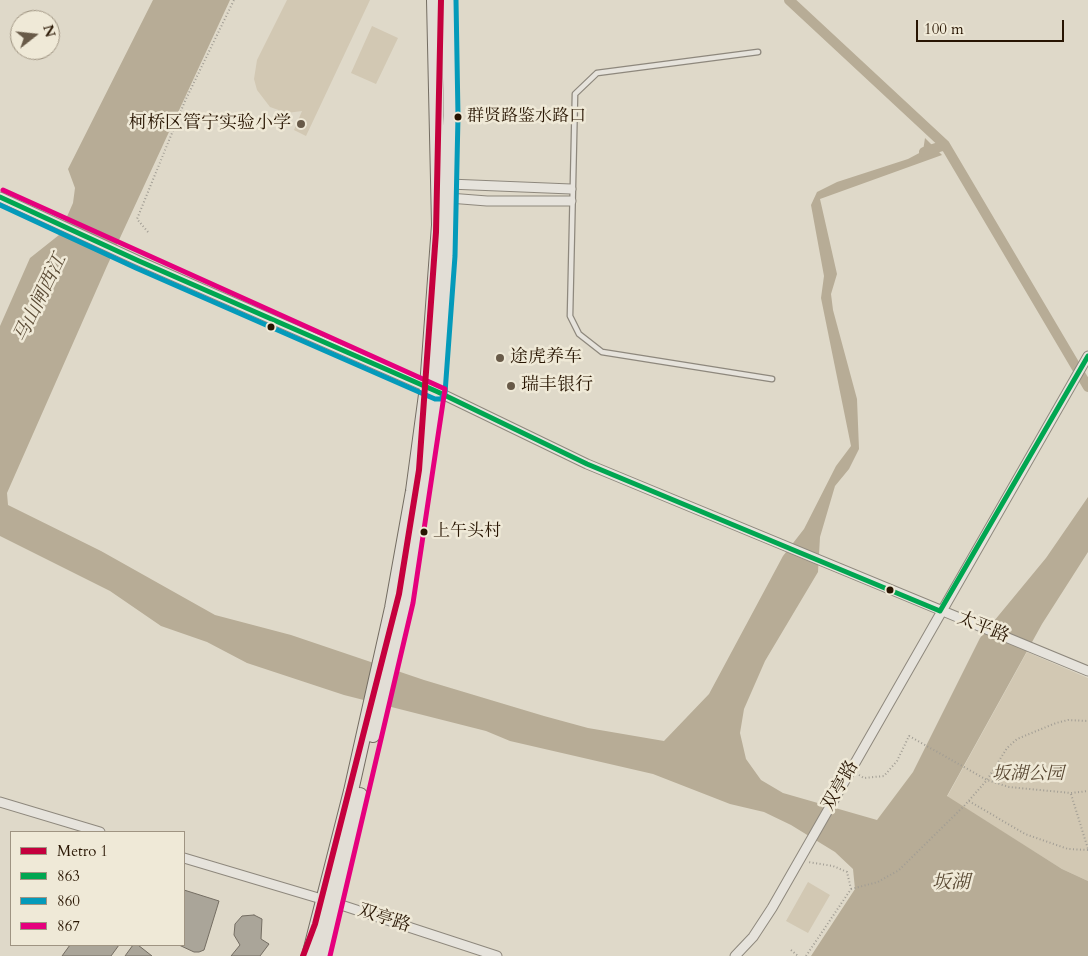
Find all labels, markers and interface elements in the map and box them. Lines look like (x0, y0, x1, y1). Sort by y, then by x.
north arrow (10, 10, 60, 60)
scale bar (918, 10, 1066, 42)
text: 100 m (924, 19, 964, 39)
text: N (38, 23, 60, 39)
place label: 群贤路鉴水路口 (467, 107, 586, 127)
marker: 群贤路鉴水路口 (453, 112, 463, 122)
place label: 柯桥区管宁实验小学 (129, 113, 291, 135)
marker: 柯桥区管宁实验小学 (295, 118, 307, 130)
water label: 马山闸西江 (10, 251, 72, 347)
unlabelled marker (266, 322, 276, 332)
place label: 途虎养车 (510, 347, 582, 369)
marker: 途虎养车 (494, 352, 506, 364)
place label: 瑞丰银行 (521, 375, 593, 397)
marker: 瑞丰银行 (505, 380, 517, 392)
place label: 上午头村 (433, 522, 501, 542)
marker: 上午头村 (419, 527, 429, 537)
unlabelled marker (885, 585, 895, 595)
street label: 太平路 (954, 608, 1012, 648)
street label: 双亭路 (818, 757, 864, 815)
park label: 坂湖公园 (992, 764, 1064, 786)
legend (10, 831, 185, 946)
text: Metro 1 (57, 841, 108, 861)
text: 863 (57, 866, 80, 886)
water label: 坂湖 (932, 873, 970, 895)
text: 860 (57, 891, 80, 911)
street label: 双亭路 (355, 900, 413, 938)
text: 867 (57, 916, 80, 936)

